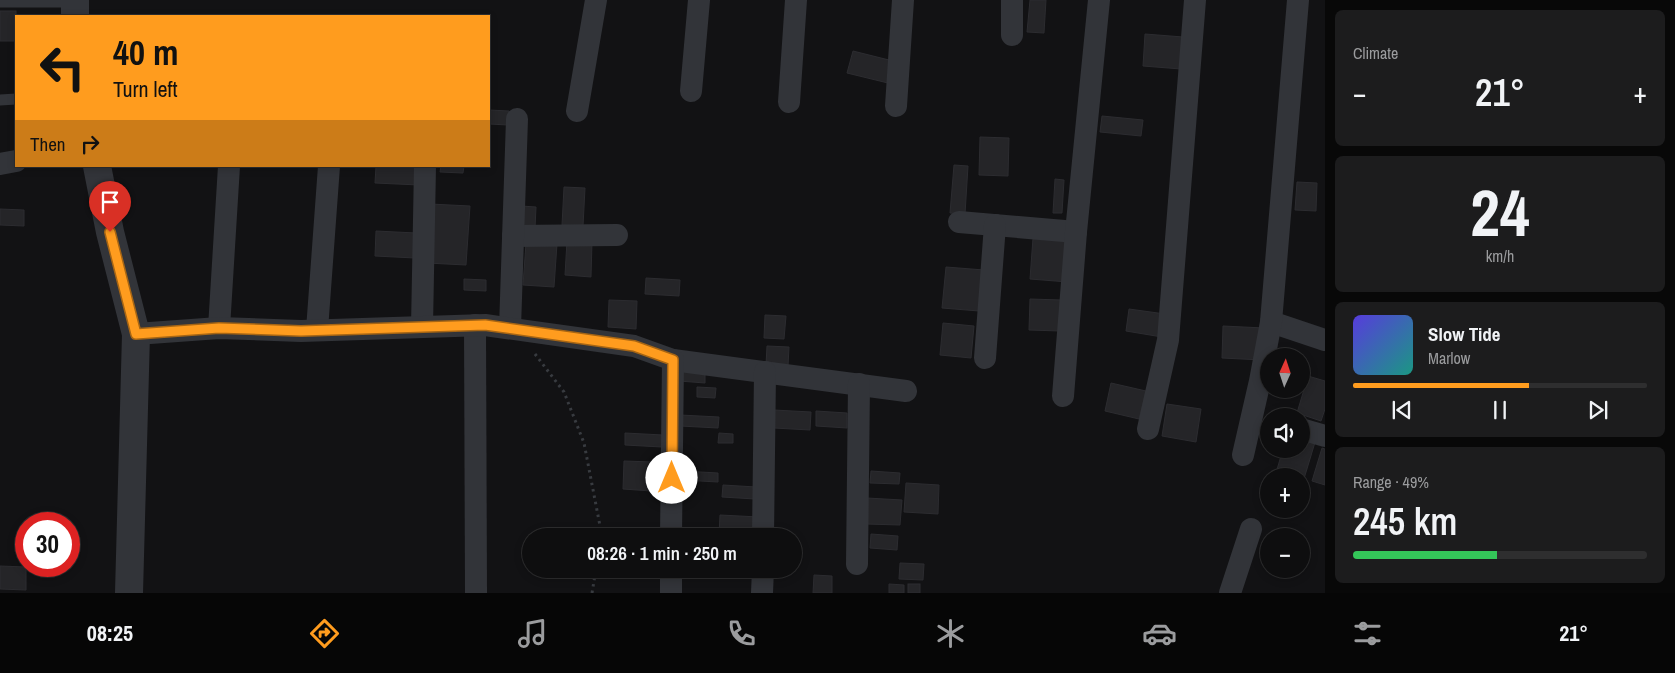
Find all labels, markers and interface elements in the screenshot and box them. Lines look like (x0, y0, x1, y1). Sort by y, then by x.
text: 40 m (113, 29, 178, 76)
icon: left (30, 35, 95, 100)
text: Climate (1353, 42, 1398, 64)
text: 21° (1475, 67, 1525, 118)
text: Turn left (113, 74, 178, 104)
text: − (1353, 74, 1366, 112)
text: + (1634, 74, 1647, 112)
icon: right (76, 130, 104, 158)
text: Then (30, 131, 66, 157)
text: 24 (1470, 169, 1530, 256)
pin (89, 181, 131, 232)
icon: arrive (96, 188, 124, 216)
text: km/h (1486, 245, 1514, 267)
text: Slow Tide (1428, 321, 1500, 347)
text: Marlow (1428, 347, 1470, 369)
north arrow (1260, 348, 1310, 398)
map controls (1260, 348, 1310, 578)
icon: previous (1388, 396, 1416, 424)
icon: pause (1486, 396, 1514, 424)
icon: next (1584, 396, 1612, 424)
button: sound (1260, 408, 1310, 458)
position arrow (645, 451, 697, 503)
button: + (1260, 468, 1310, 518)
text: Range · 49% (1353, 471, 1429, 493)
text: 245 km (1353, 496, 1457, 547)
speed limit sign: 30 (15, 512, 80, 577)
button: − (1260, 528, 1310, 578)
text: 08:26 · 1 min · 250 m (587, 540, 737, 566)
icon: directions (307, 616, 342, 651)
icon: music (515, 616, 550, 651)
icon: phone (724, 616, 759, 651)
icon: climate (933, 616, 968, 651)
icon: car (1142, 616, 1177, 651)
icon: filters (1350, 616, 1385, 651)
text: 08:25 (87, 618, 133, 648)
text: 21° (1559, 618, 1588, 648)

